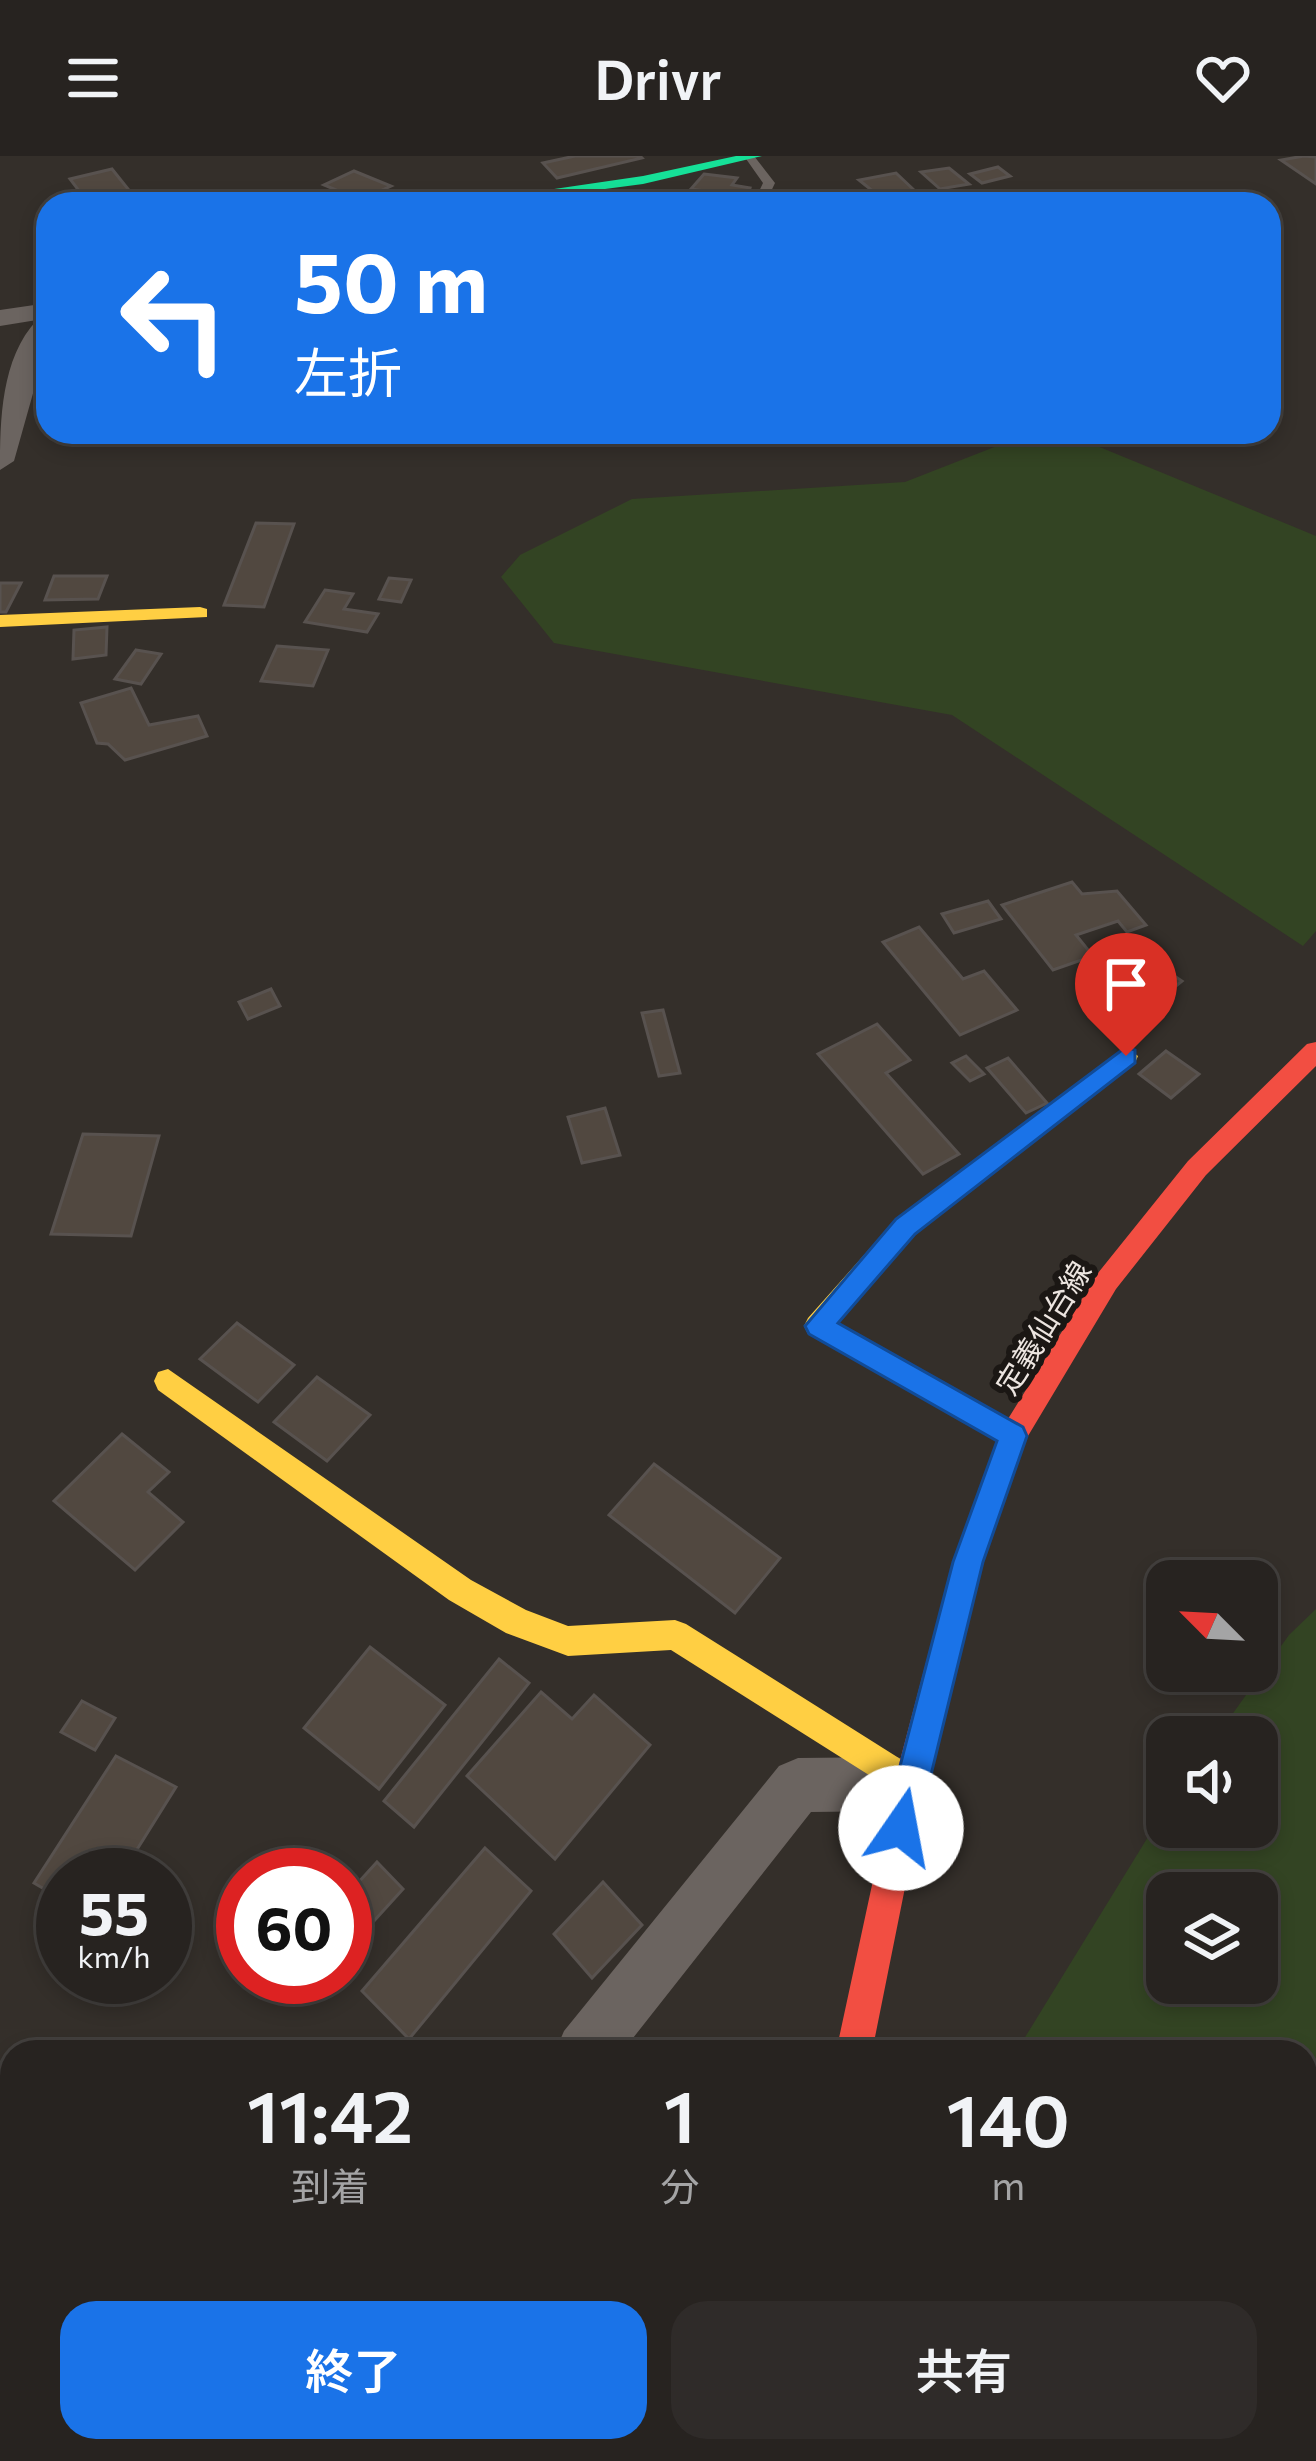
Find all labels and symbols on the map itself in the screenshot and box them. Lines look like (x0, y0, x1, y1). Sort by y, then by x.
pin (1075, 933, 1177, 1056)
street label: 定義仙台線 (987, 1254, 1097, 1400)
north arrow (1146, 1560, 1278, 1692)
position arrow (838, 1765, 964, 1891)
speed limit sign: 60 (216, 1848, 372, 2004)

